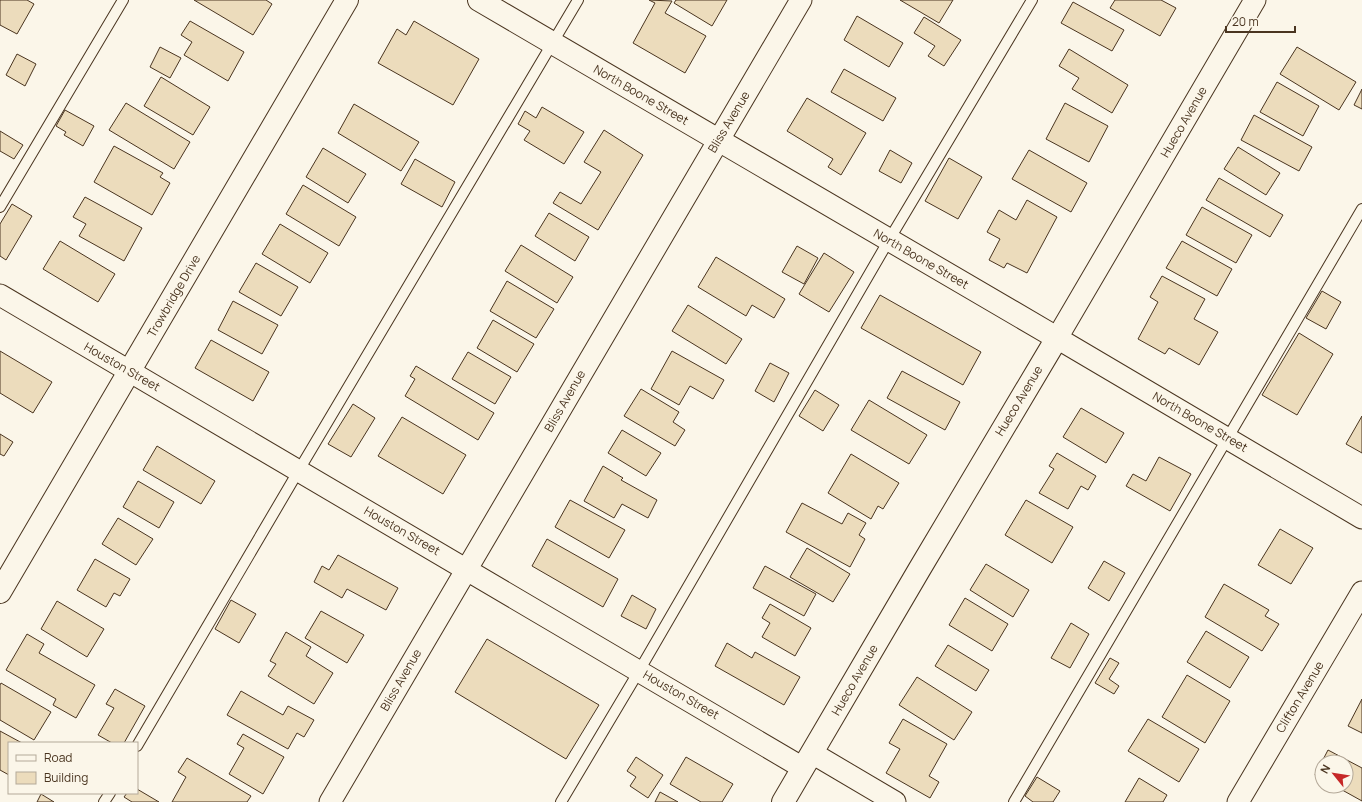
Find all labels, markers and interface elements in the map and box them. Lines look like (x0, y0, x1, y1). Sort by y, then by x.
scale bar (1226, 8, 1295, 34)
text: 20 m (1232, 13, 1259, 30)
street label: North Boone Street (591, 60, 692, 129)
street label: Hueco Avenue (1156, 83, 1211, 160)
street label: Bliss Avenue (704, 88, 754, 156)
street label: North Boone Street (871, 224, 972, 293)
street label: Trowbridge Drive (143, 251, 204, 340)
street label: Houston Street (81, 338, 164, 395)
street label: Hueco Avenue (991, 362, 1046, 439)
street label: Bliss Avenue (540, 367, 589, 435)
street label: North Boone Street (1150, 387, 1251, 456)
street label: Houston Street (361, 502, 444, 559)
street label: Hueco Avenue (827, 641, 882, 718)
street label: Bliss Avenue (376, 646, 425, 714)
street label: Clifton Avenue (1271, 658, 1328, 736)
street label: Houston Street (640, 666, 723, 723)
legend (8, 742, 138, 794)
text: Road (44, 749, 72, 766)
north arrow (1314, 754, 1354, 794)
text: N (1316, 761, 1333, 776)
text: Building (44, 769, 88, 786)

